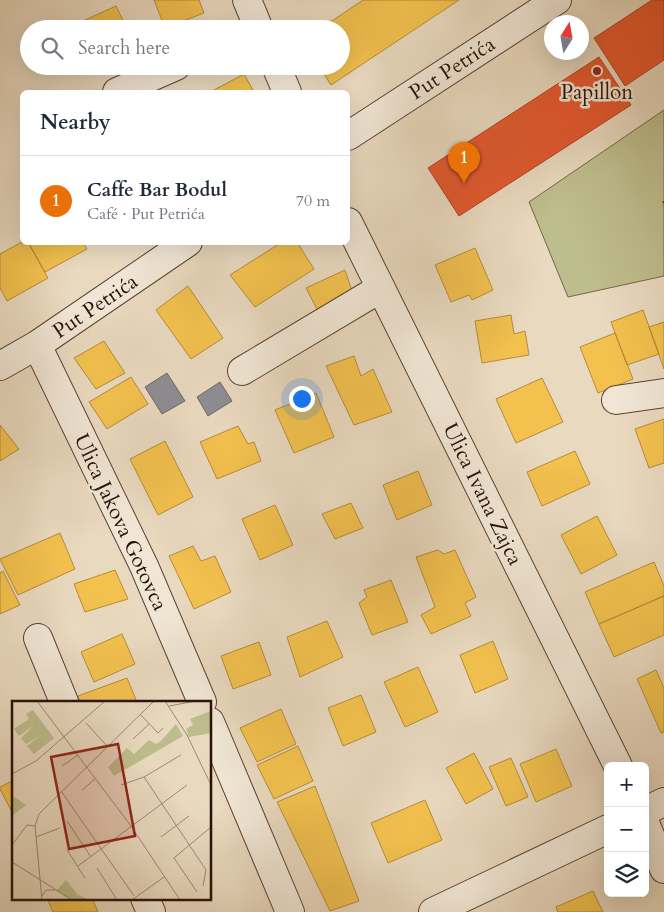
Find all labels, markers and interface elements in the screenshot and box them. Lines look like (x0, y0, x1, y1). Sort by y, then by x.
north arrow (544, 15, 589, 60)
search box (20, 20, 350, 75)
street label: Put Petrića (404, 30, 501, 107)
icon: search (38, 34, 66, 62)
text: Search here (78, 35, 170, 61)
marker: Papillon (591, 65, 603, 77)
place label: Papillon (561, 78, 633, 107)
text: Nearby (40, 108, 111, 137)
pin: 1 (448, 142, 480, 183)
text: Caffe Bar Bodul (87, 177, 227, 203)
text: 1 (52, 190, 60, 212)
text: 70 m (296, 190, 330, 212)
text: Café · Put Petrića (87, 203, 205, 225)
street label: Put Petrića (47, 267, 144, 346)
your location (289, 386, 315, 412)
street label: Ulica Ivana Zajca (436, 418, 530, 570)
street label: Ulica Jakova Gotovca (67, 429, 174, 615)
inset map (12, 701, 211, 900)
map controls (604, 762, 649, 897)
button: + (604, 762, 649, 807)
button: − (604, 807, 649, 852)
button: layers (604, 852, 649, 897)

